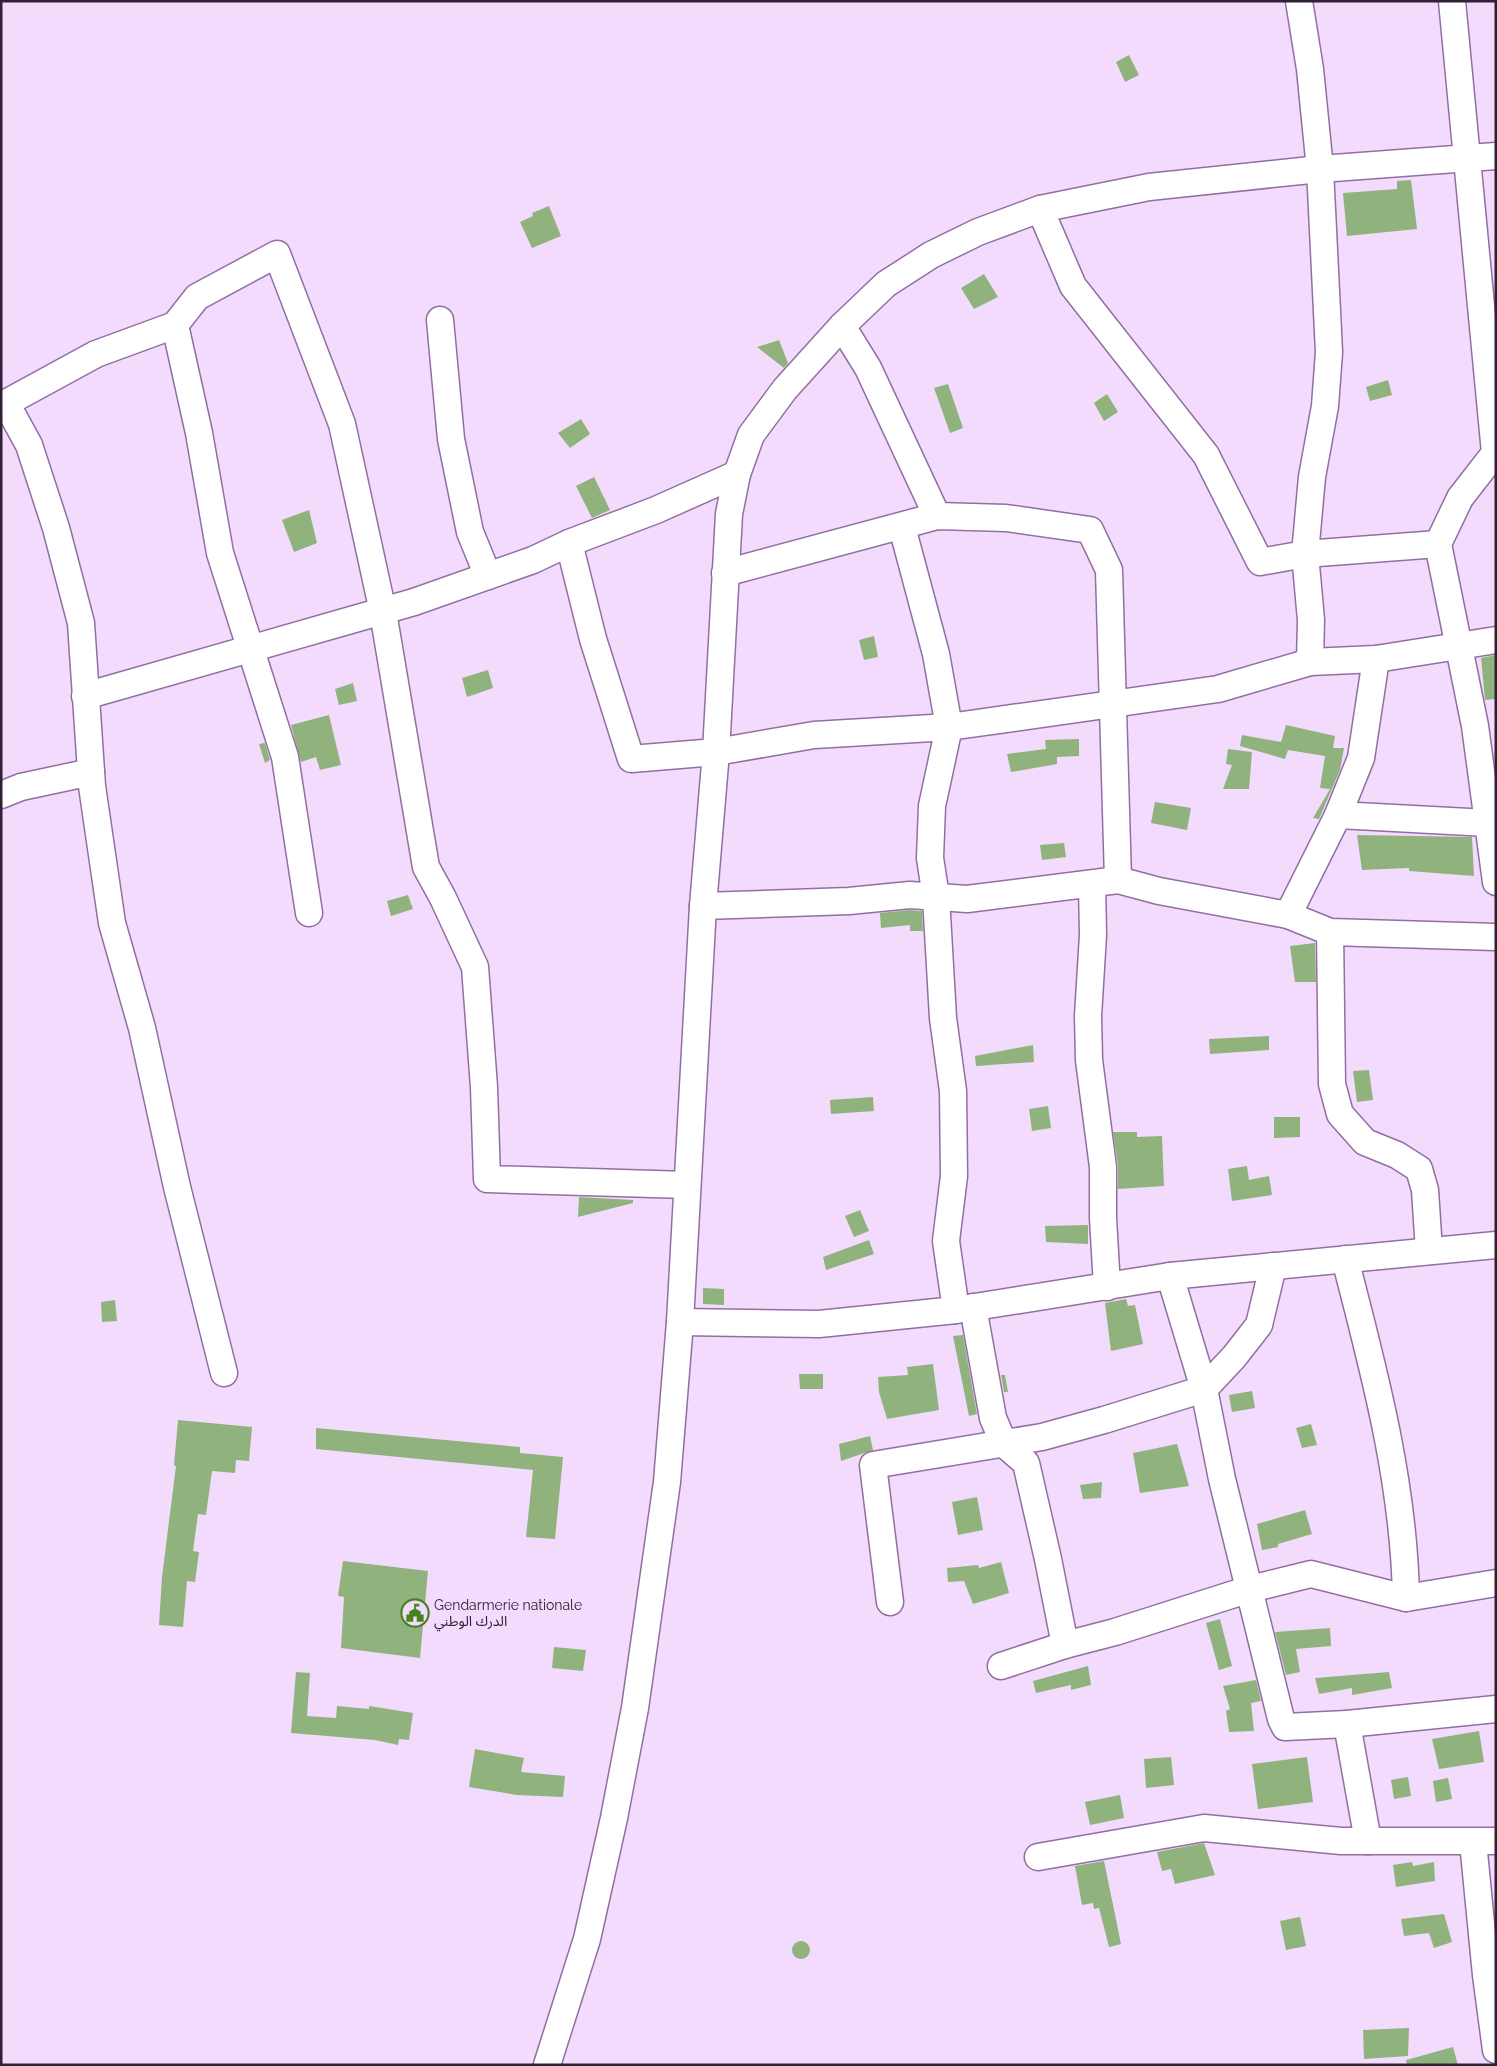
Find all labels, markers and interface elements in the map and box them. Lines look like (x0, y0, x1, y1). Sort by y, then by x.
place label: Gendarmerie nationale الدرك الوطني (434, 1597, 582, 1632)
public building icon: Gendarmerie nationale الدرك الوطني (400, 1598, 430, 1628)

